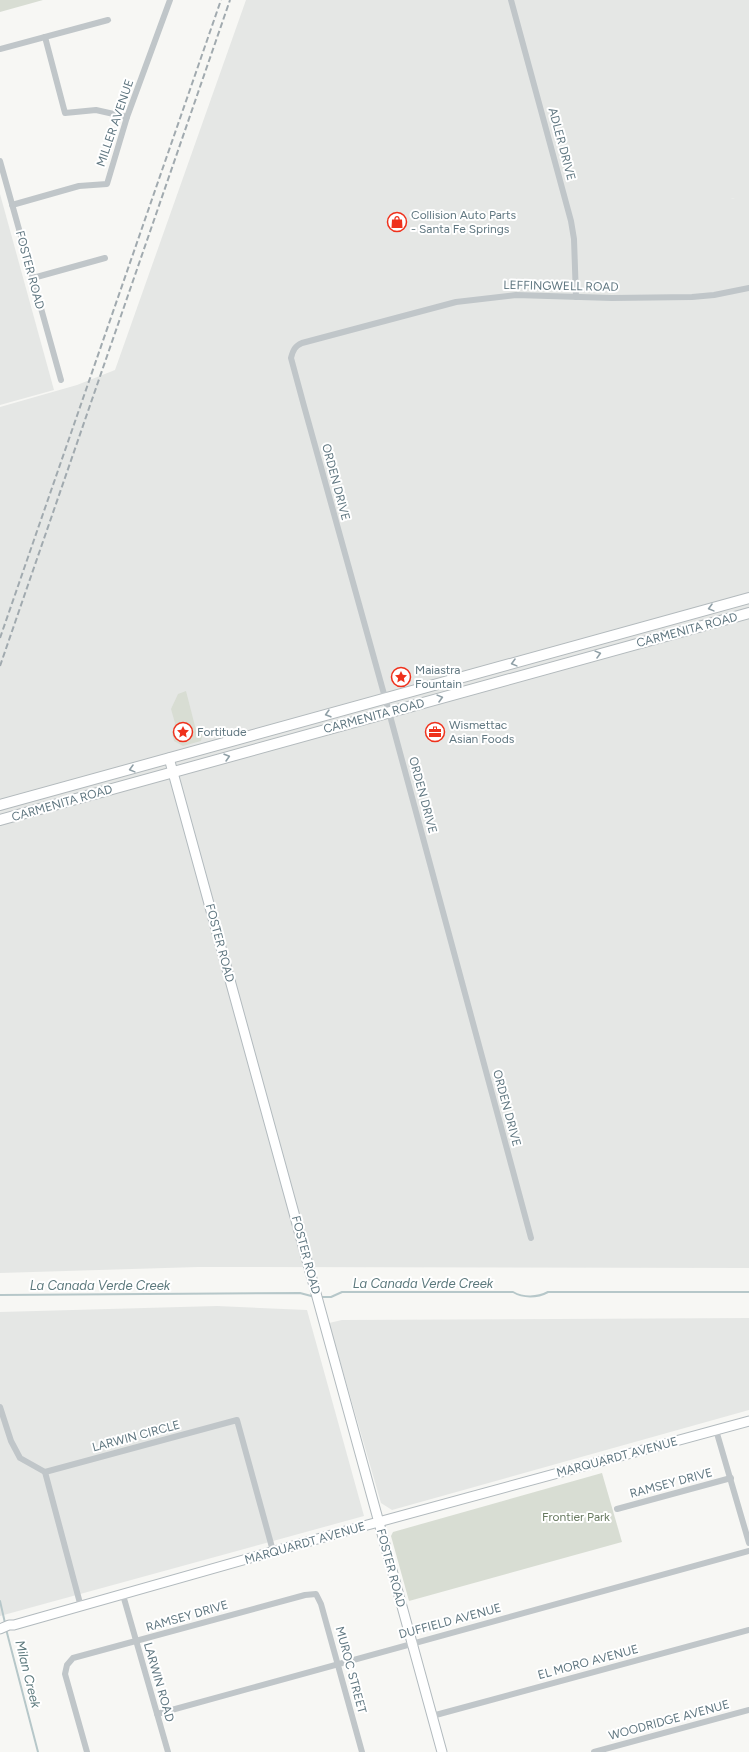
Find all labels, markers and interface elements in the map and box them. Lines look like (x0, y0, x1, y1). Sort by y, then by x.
street label: MILLER AVENUE (94, 78, 136, 168)
street label: ADLER DRIVE (546, 106, 578, 182)
place label: Collision Auto Parts - Santa Fe Springs (411, 208, 516, 236)
shop icon: Collision Auto Parts - Santa Fe Springs (386, 211, 408, 233)
street label: FOSTER ROAD (13, 229, 47, 311)
street label: LEFFINGWELL ROAD (503, 278, 619, 294)
street label: ORDEN DRIVE (319, 442, 353, 522)
one-way arrow (708, 604, 715, 612)
street label: CARMENITA ROAD (635, 610, 739, 650)
one-way arrow (595, 650, 602, 659)
one-way arrow (510, 658, 517, 667)
place label: Maiastra Fountain (415, 663, 462, 691)
place icon: Maiastra Fountain (390, 666, 412, 688)
one-way arrow (436, 694, 443, 702)
street label: CARMENITA ROAD (322, 696, 426, 736)
one-way arrow (324, 709, 331, 718)
place label: Wismettac Asian Foods (449, 718, 515, 746)
place icon: Fortitude (172, 721, 194, 743)
office icon: Wismettac Asian Foods (424, 721, 446, 743)
place label: Fortitude (197, 725, 247, 739)
one-way arrow (224, 753, 230, 761)
street label: ORDEN DRIVE (406, 755, 440, 835)
one-way arrow (128, 764, 135, 773)
street label: CARMENITA ROAD (10, 782, 114, 824)
street label: FOSTER ROAD (203, 902, 237, 984)
street label: ORDEN DRIVE (490, 1068, 524, 1148)
street label: FOSTER ROAD (289, 1214, 323, 1296)
water label: La Canada Verde Creek (353, 1276, 494, 1291)
water label: La Canada Verde Creek (30, 1278, 171, 1293)
street label: LARWIN CIRCLE (91, 1418, 181, 1454)
street label: MARQUARDT AVENUE (555, 1434, 679, 1480)
street label: RAMSEY DRIVE (628, 1465, 714, 1501)
park label: Frontier Park (542, 1510, 610, 1524)
street label: MARQUARDT AVENUE (243, 1519, 367, 1567)
street label: FOSTER ROAD (374, 1527, 408, 1609)
street label: RAMSEY DRIVE (144, 1598, 230, 1634)
street label: DUFFIELD AVENUE (397, 1601, 503, 1641)
street label: MUROC STREET (333, 1625, 369, 1715)
water label: Milan Creek (12, 1639, 44, 1710)
street label: LARWIN ROAD (141, 1641, 177, 1723)
street label: EL MORO AVENUE (536, 1642, 640, 1682)
street label: WOODRIDGE AVENUE (607, 1697, 731, 1743)

